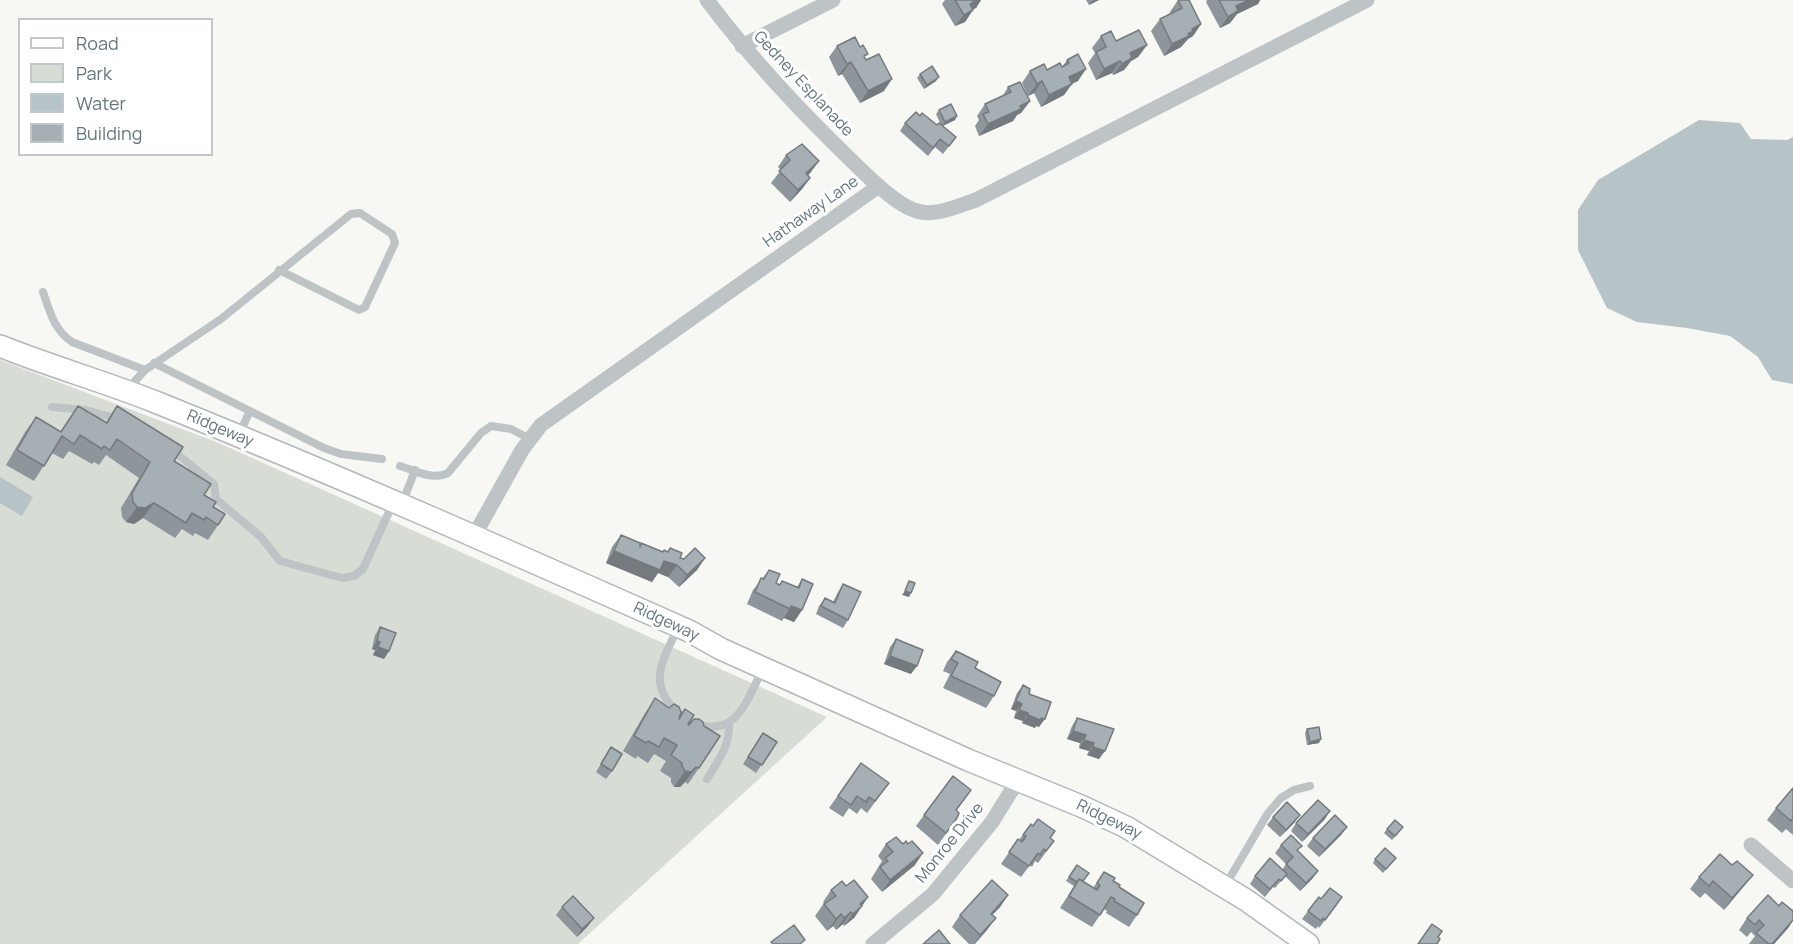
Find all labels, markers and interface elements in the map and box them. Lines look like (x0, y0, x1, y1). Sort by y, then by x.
legend (18, 18, 213, 156)
street label: Gedney Esplanade (749, 27, 857, 141)
text: Road (76, 31, 119, 55)
text: Park (76, 61, 112, 85)
text: Water (76, 91, 126, 115)
text: Building (76, 121, 142, 145)
street label: Hathaway Lane (760, 172, 862, 252)
street label: Ridgeway (184, 406, 256, 452)
street label: Ridgeway (630, 598, 702, 646)
street label: Ridgeway (1073, 796, 1145, 844)
street label: Monroe Drive (912, 799, 988, 887)

